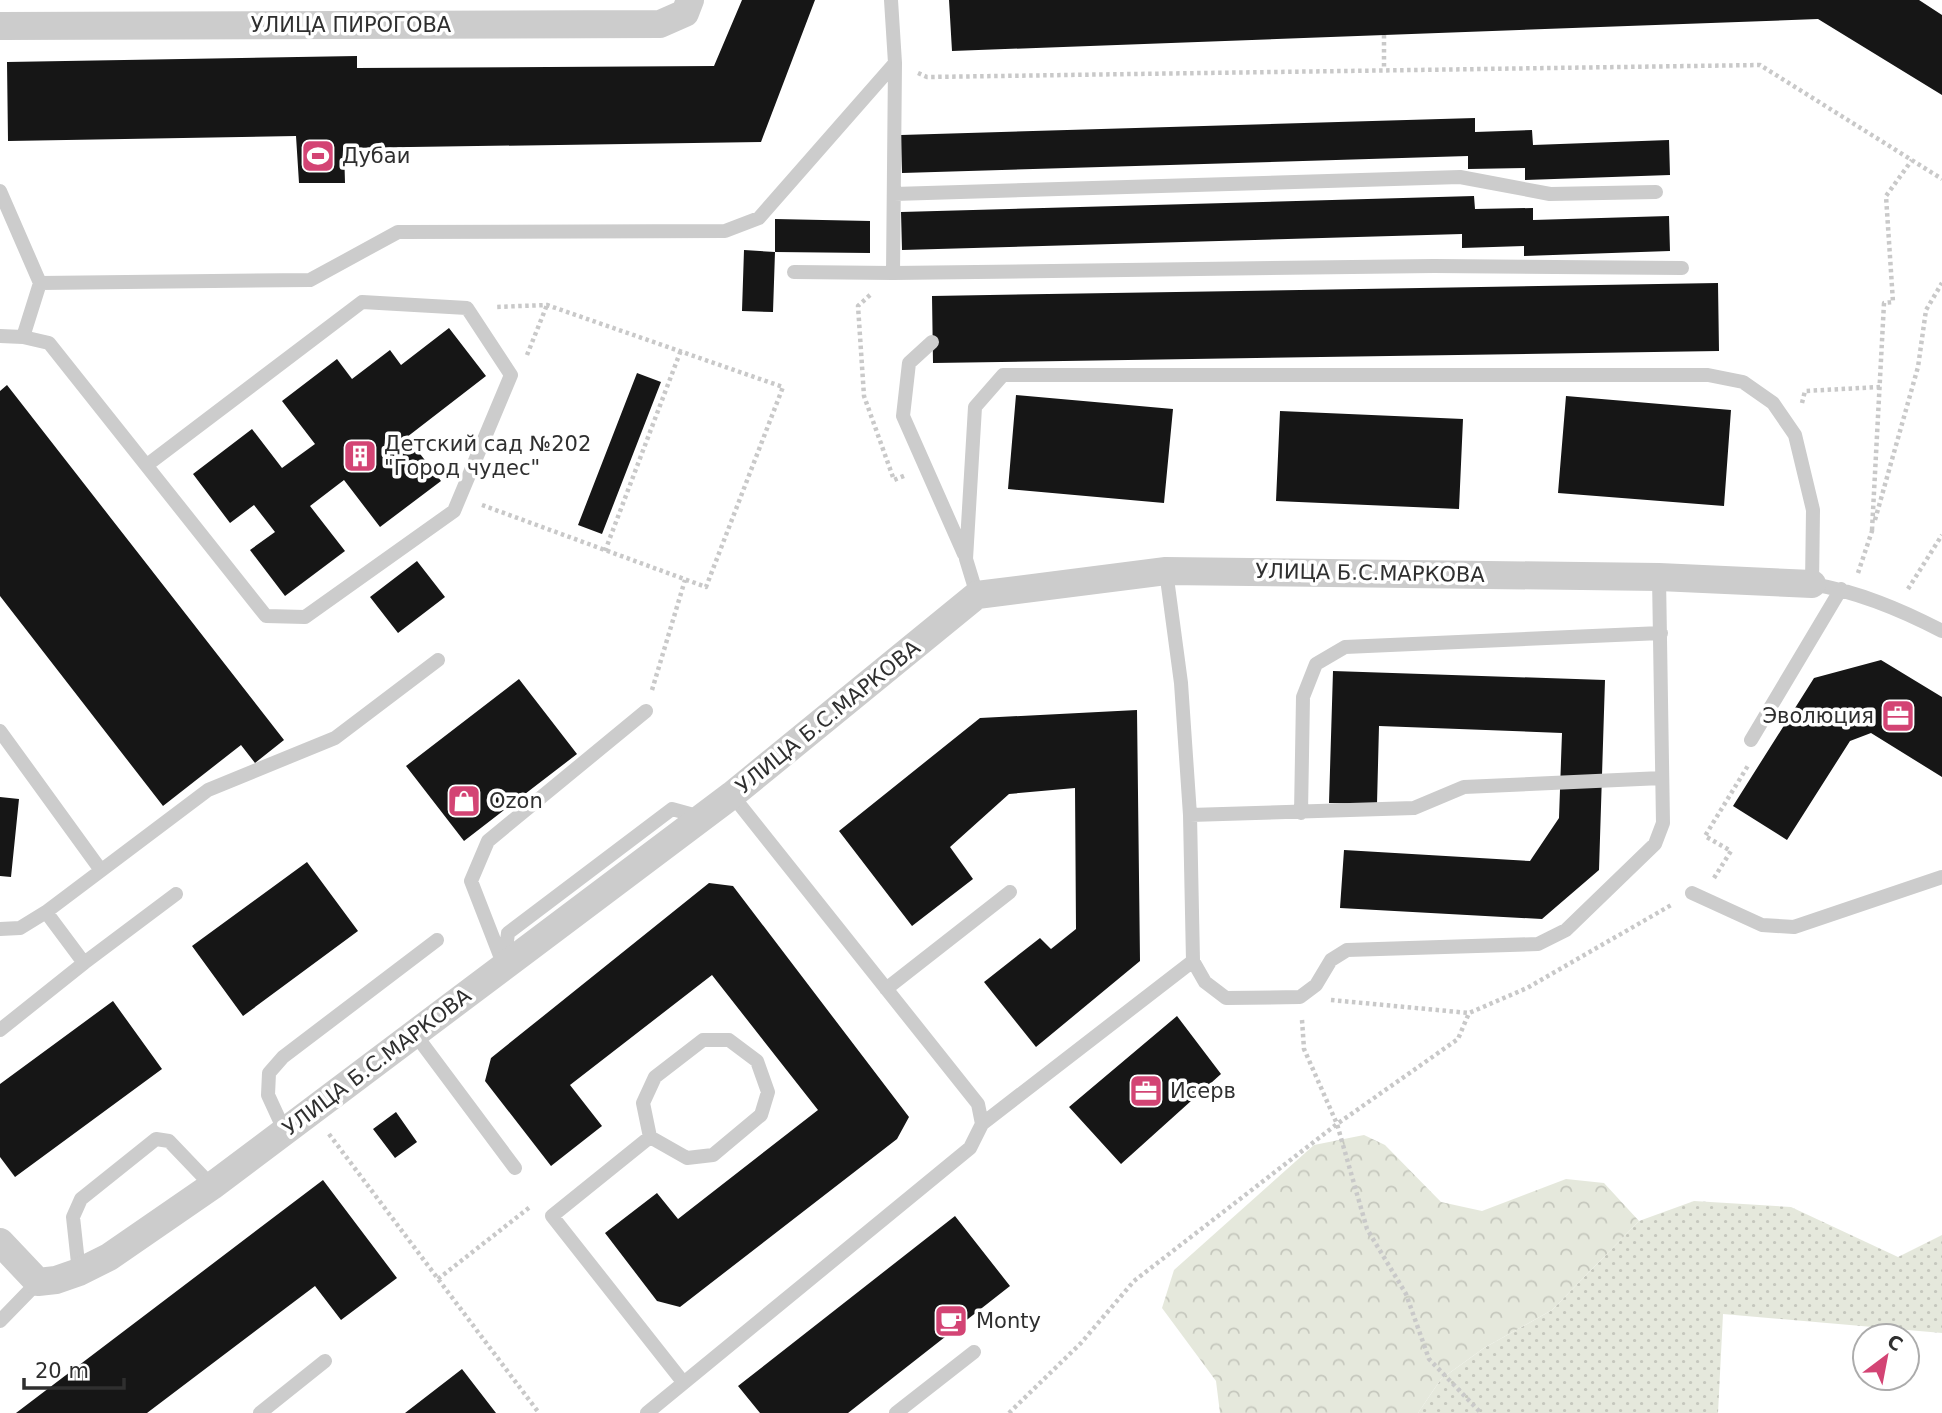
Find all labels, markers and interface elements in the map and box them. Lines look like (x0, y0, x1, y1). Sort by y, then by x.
street label: УЛИЦА ПИРОГОВА (251, 13, 452, 37)
sports icon: Дубаи (299, 137, 337, 175)
place label: Дубаи (342, 144, 410, 168)
place label: Детский сад №202 "Город чудес" (384, 432, 591, 480)
building icon: Детский сад №202 "Город чудес" (341, 437, 379, 475)
street label: УЛИЦА Б.С.МАРКОВА (1255, 559, 1486, 587)
street label: УЛИЦА Б.С.МАРКОВА (731, 635, 925, 799)
office icon: Эволюция (1879, 697, 1917, 735)
place label: Эволюция (1762, 704, 1874, 728)
shop icon: Ozon (445, 782, 483, 820)
place label: Ozon (489, 789, 543, 813)
street label: УЛИЦА Б.С.МАРКОВА (278, 983, 476, 1141)
office icon: Исерв (1127, 1072, 1165, 1110)
place label: Исерв (1170, 1079, 1236, 1103)
cafe icon: Monty (932, 1302, 970, 1340)
place label: Monty (976, 1309, 1041, 1333)
north arrow (1851, 1322, 1921, 1392)
text: С (1883, 1330, 1907, 1356)
scale bar (24, 1346, 124, 1390)
text: 20 m (35, 1359, 89, 1383)

